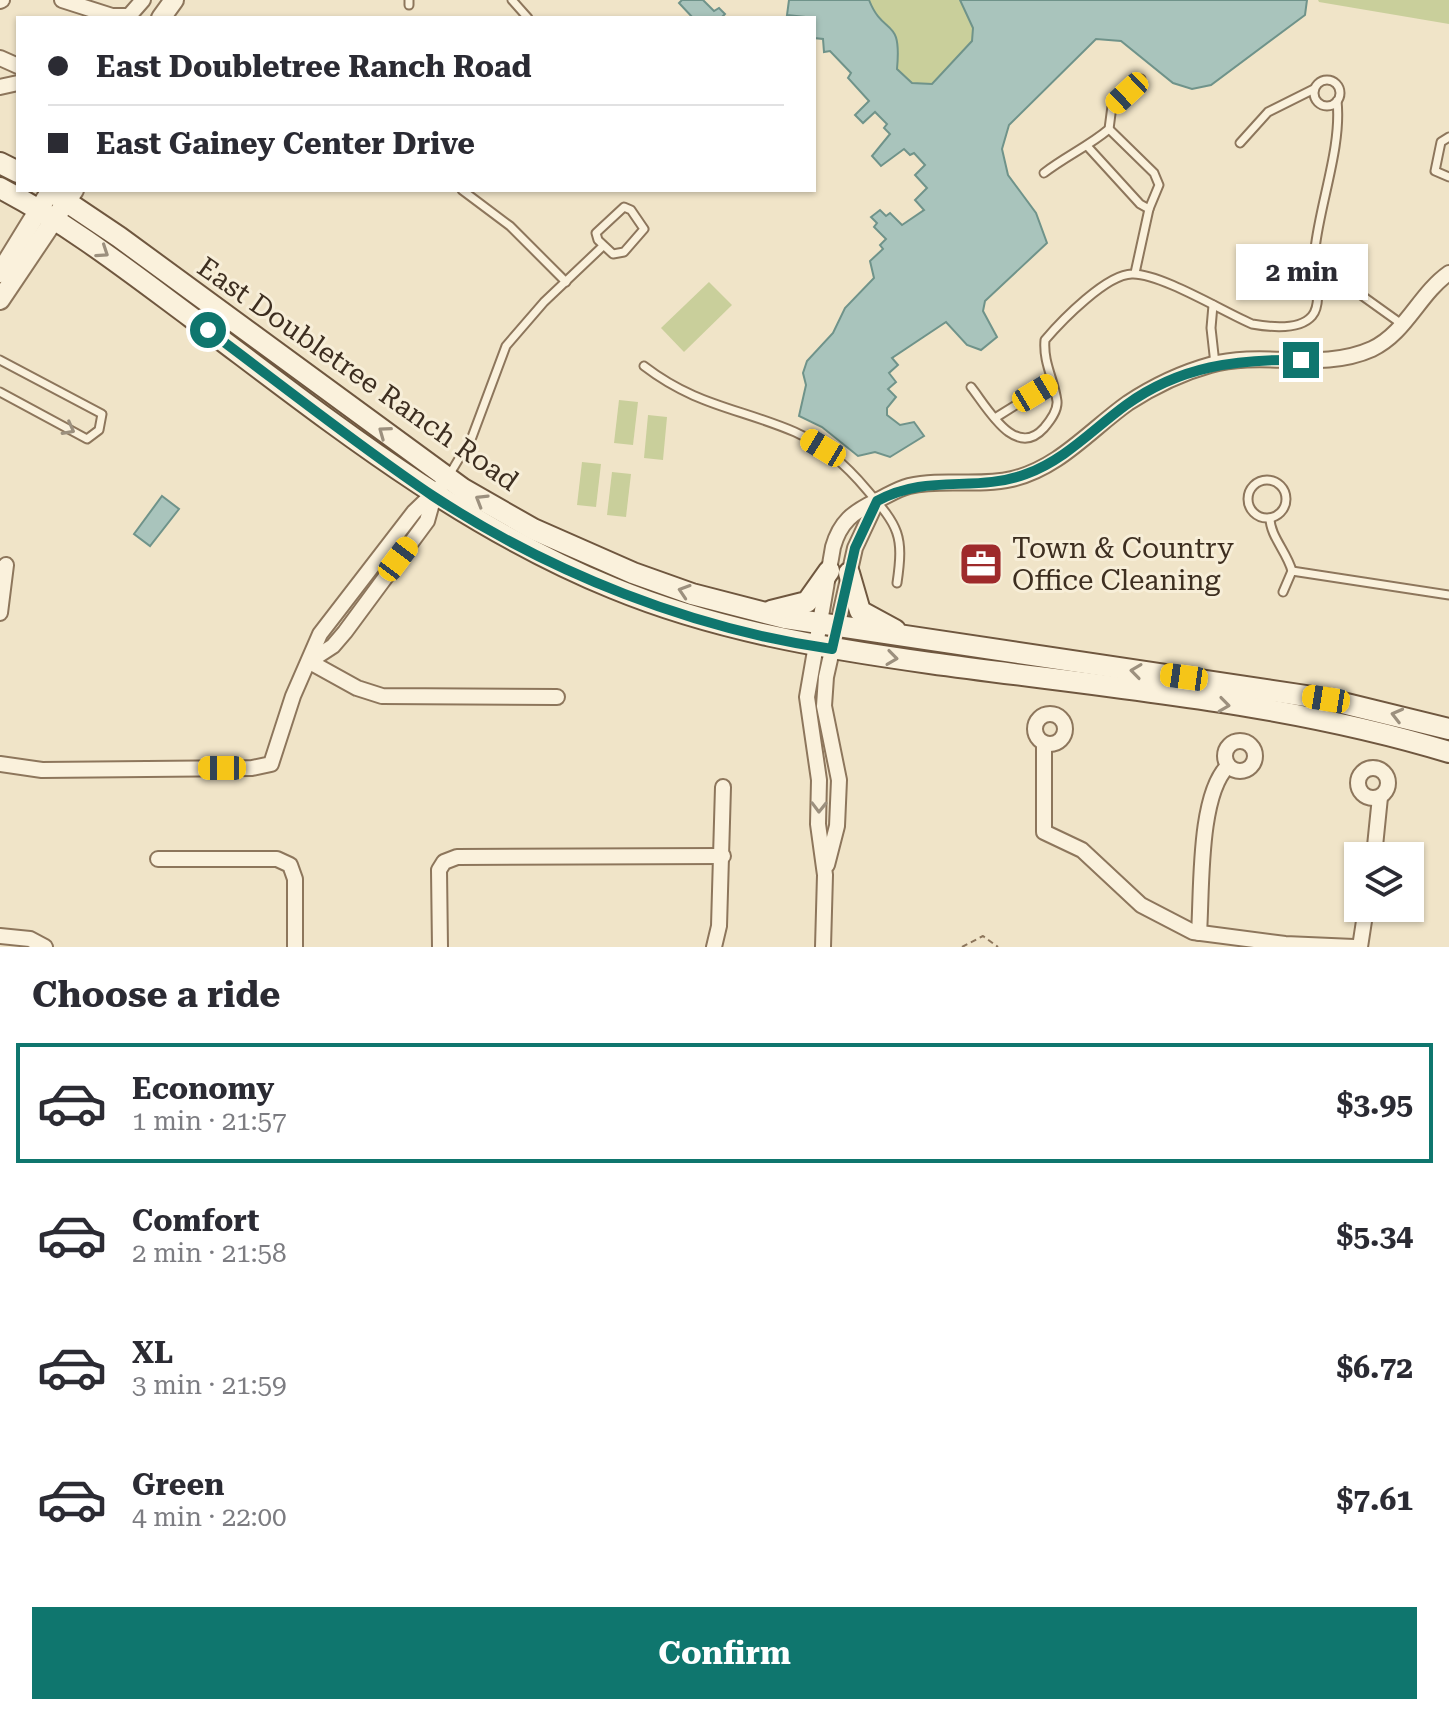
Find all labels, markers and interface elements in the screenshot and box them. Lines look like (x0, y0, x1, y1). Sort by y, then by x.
text: East Doubletree Ranch Road (96, 49, 531, 84)
car (1101, 68, 1153, 118)
text: East Gainey Center Drive (96, 126, 475, 161)
one-way arrow (95, 242, 109, 257)
callout: 2 min (1235, 244, 1367, 300)
street label: East Doubletree Ranch Road (191, 250, 525, 498)
text: 2 min (1266, 257, 1338, 287)
route start (190, 312, 226, 348)
route end (1283, 342, 1319, 378)
car (1008, 370, 1062, 416)
one-way arrow (60, 420, 75, 435)
car (796, 425, 850, 471)
one-way arrow (378, 427, 393, 442)
one-way arrow (475, 494, 490, 510)
place label: Town & Country Office Cleaning (1012, 532, 1234, 597)
car (374, 533, 422, 585)
office icon: Town & Country Office Cleaning (957, 540, 1005, 588)
one-way arrow (678, 585, 692, 601)
one-way arrow (886, 649, 899, 666)
car (1159, 662, 1209, 692)
one-way arrow (1129, 663, 1143, 680)
car (1300, 683, 1352, 715)
one-way arrow (1218, 696, 1231, 713)
one-way arrow (1391, 707, 1405, 724)
car (198, 756, 246, 780)
one-way arrow (810, 801, 827, 814)
map controls (1344, 842, 1424, 922)
button: layers (1344, 842, 1424, 922)
text: Choose a ride (32, 974, 280, 1016)
icon: car (36, 1067, 108, 1139)
text: Economy (132, 1071, 274, 1106)
text: $3.95 (1336, 1086, 1413, 1121)
text: 1 min · 21:57 (132, 1106, 287, 1136)
icon: car (36, 1199, 108, 1271)
text: Comfort (132, 1203, 259, 1238)
text: $5.34 (1336, 1218, 1413, 1253)
text: 2 min · 21:58 (132, 1238, 287, 1268)
icon: car (36, 1331, 108, 1403)
text: XL (132, 1335, 173, 1370)
text: $6.72 (1336, 1350, 1413, 1385)
text: 3 min · 21:59 (132, 1370, 287, 1400)
icon: car (36, 1463, 108, 1535)
text: Green (132, 1467, 224, 1502)
text: $7.61 (1336, 1482, 1413, 1517)
text: 4 min · 22:00 (132, 1502, 287, 1532)
button: Confirm (32, 1607, 1417, 1699)

